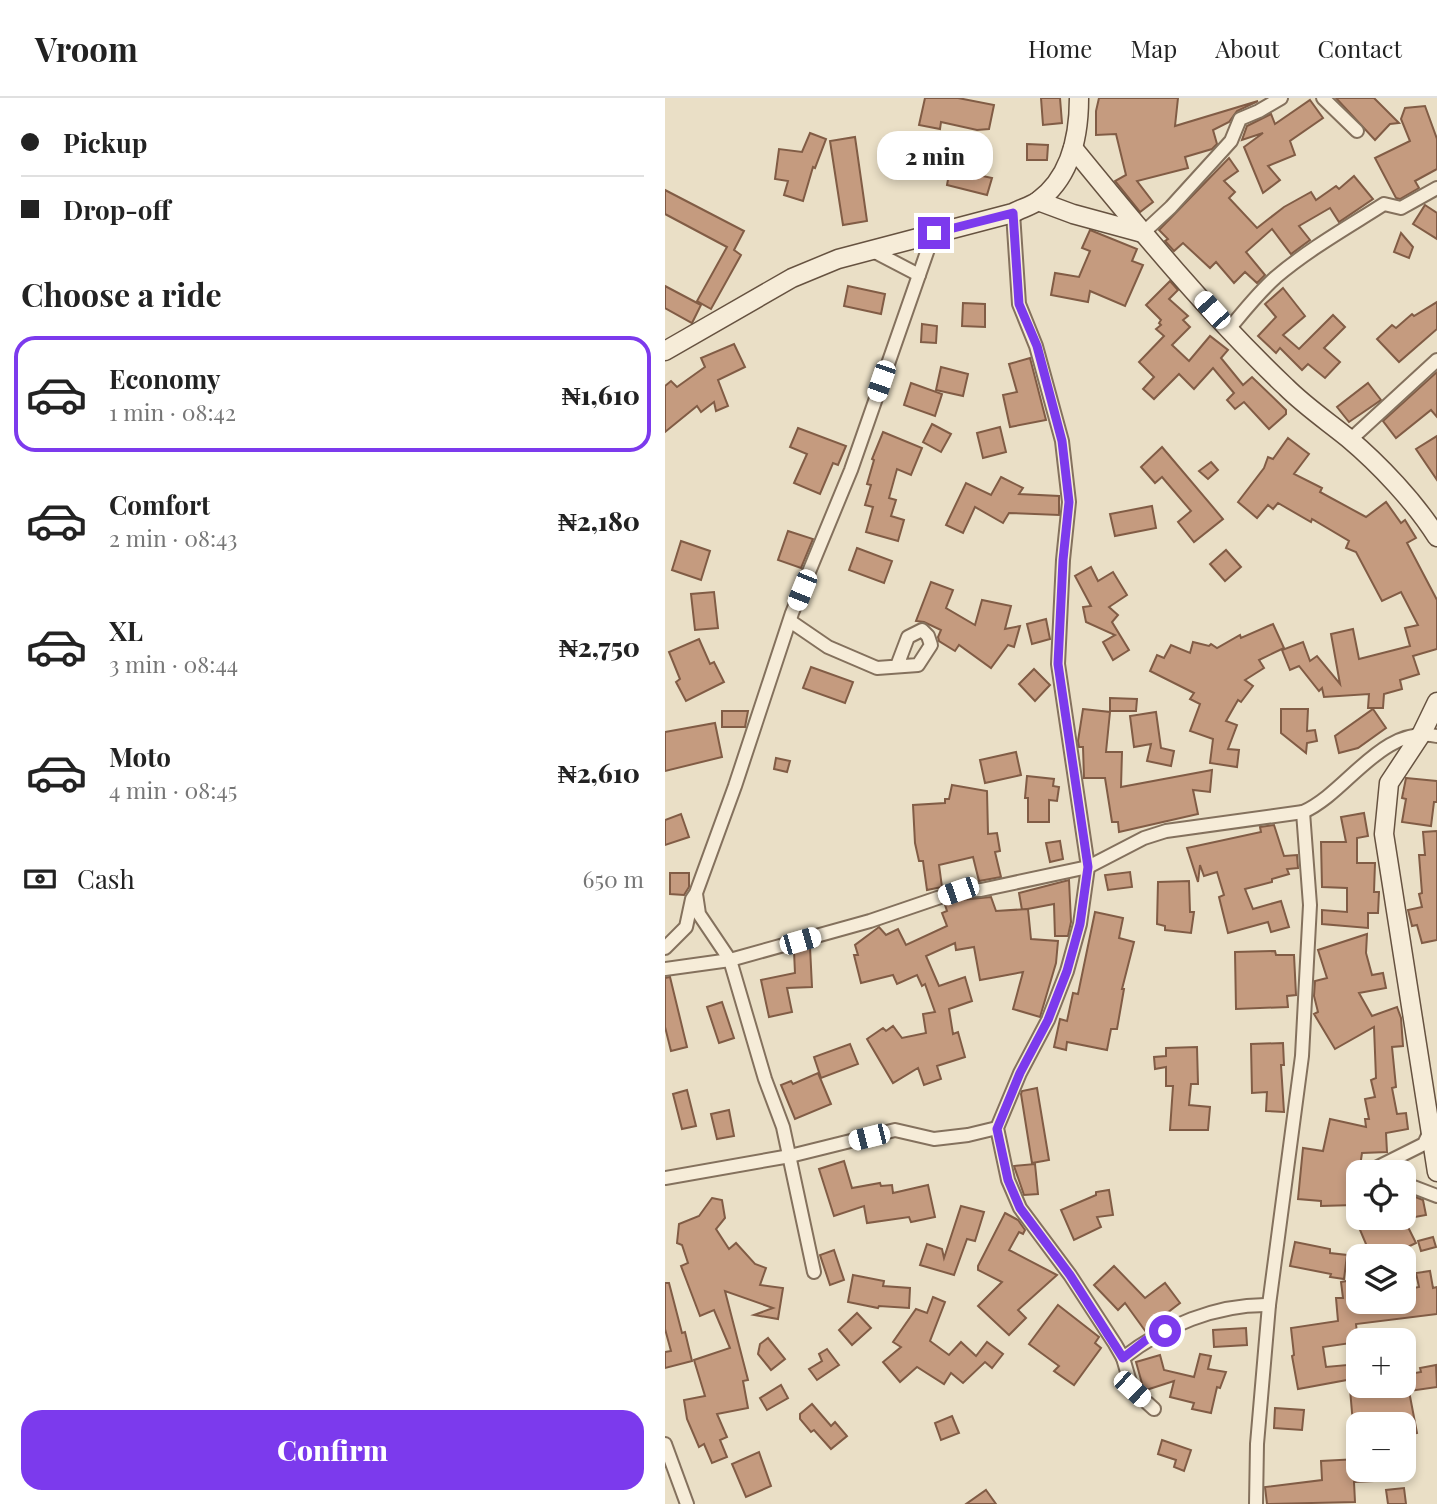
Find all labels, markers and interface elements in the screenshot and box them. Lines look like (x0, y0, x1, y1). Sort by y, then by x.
text: Vroom (35, 26, 138, 70)
text: Home (1028, 32, 1092, 64)
text: Map (1130, 32, 1177, 64)
text: About (1215, 32, 1279, 64)
text: Contact (1317, 32, 1402, 64)
text: Pickup (63, 125, 147, 160)
callout: 2 min (876, 131, 992, 180)
text: 2 min (905, 140, 965, 171)
text: Drop-off (63, 192, 170, 227)
route end (918, 217, 950, 249)
text: Choose a ride (21, 272, 222, 315)
car (1191, 287, 1234, 333)
car (865, 358, 898, 404)
text: Economy (109, 361, 220, 396)
icon: car (25, 363, 88, 426)
text: ₦1,610 (562, 377, 640, 412)
text: 1 min · 08:42 (109, 396, 236, 427)
text: Comfort (109, 487, 210, 522)
icon: car (25, 489, 88, 552)
text: ₦2,180 (558, 503, 640, 538)
text: 2 min · 08:43 (109, 522, 237, 553)
car (785, 567, 820, 613)
text: XL (109, 613, 143, 648)
icon: car (25, 615, 88, 678)
text: ₦2,750 (559, 629, 640, 664)
text: 3 min · 08:44 (109, 648, 238, 679)
text: Moto (109, 739, 171, 774)
icon: car (25, 741, 88, 804)
text: ₦2,610 (558, 755, 640, 790)
text: 4 min · 08:45 (109, 774, 237, 805)
icon: cash (21, 860, 59, 898)
text: Cash (77, 861, 135, 896)
text: 650 m (583, 863, 644, 894)
car (935, 874, 982, 908)
car (777, 925, 824, 957)
car (847, 1122, 892, 1152)
map controls (1346, 1160, 1416, 1482)
button: locate (1346, 1160, 1416, 1230)
button: layers (1346, 1244, 1416, 1314)
route start (1149, 1315, 1181, 1347)
button: + (1346, 1328, 1416, 1398)
car (1110, 1367, 1155, 1411)
button: Confirm (21, 1410, 644, 1490)
button: − (1346, 1412, 1416, 1482)

